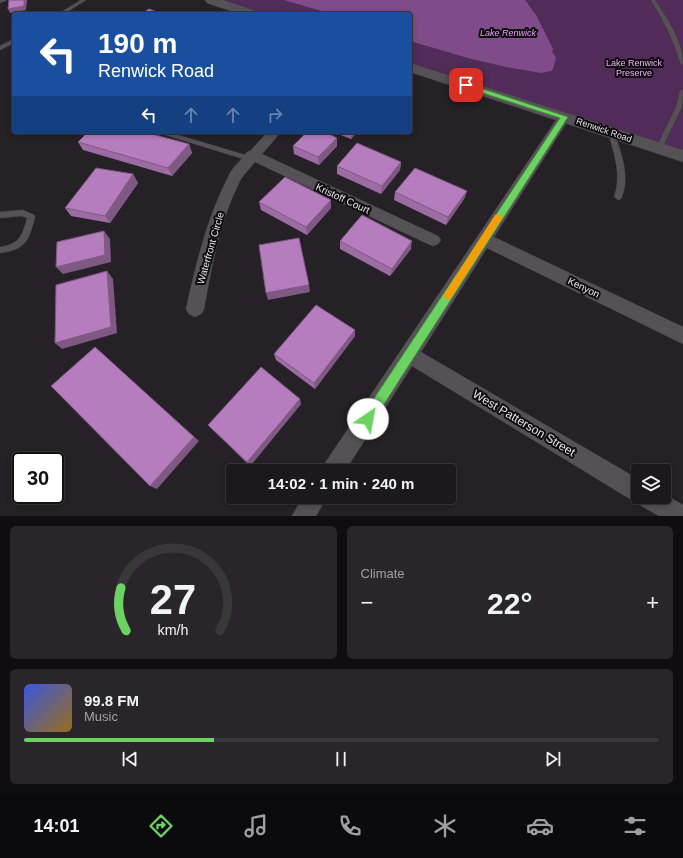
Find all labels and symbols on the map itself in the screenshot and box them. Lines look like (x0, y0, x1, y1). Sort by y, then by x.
water label: Lake Renwick (480, 28, 537, 38)
park label: Lake Renwick Preserve (606, 58, 663, 78)
pin (449, 68, 483, 102)
street label: Renwick Road (575, 116, 633, 144)
street label: Kristoff Court (314, 181, 372, 216)
street label: Waterfront Circle (195, 210, 226, 286)
street label: Kenyon (566, 275, 601, 300)
street label: West Patterson Street (470, 387, 578, 460)
position arrow (347, 398, 389, 440)
speed limit sign: 30 (12, 452, 64, 504)

